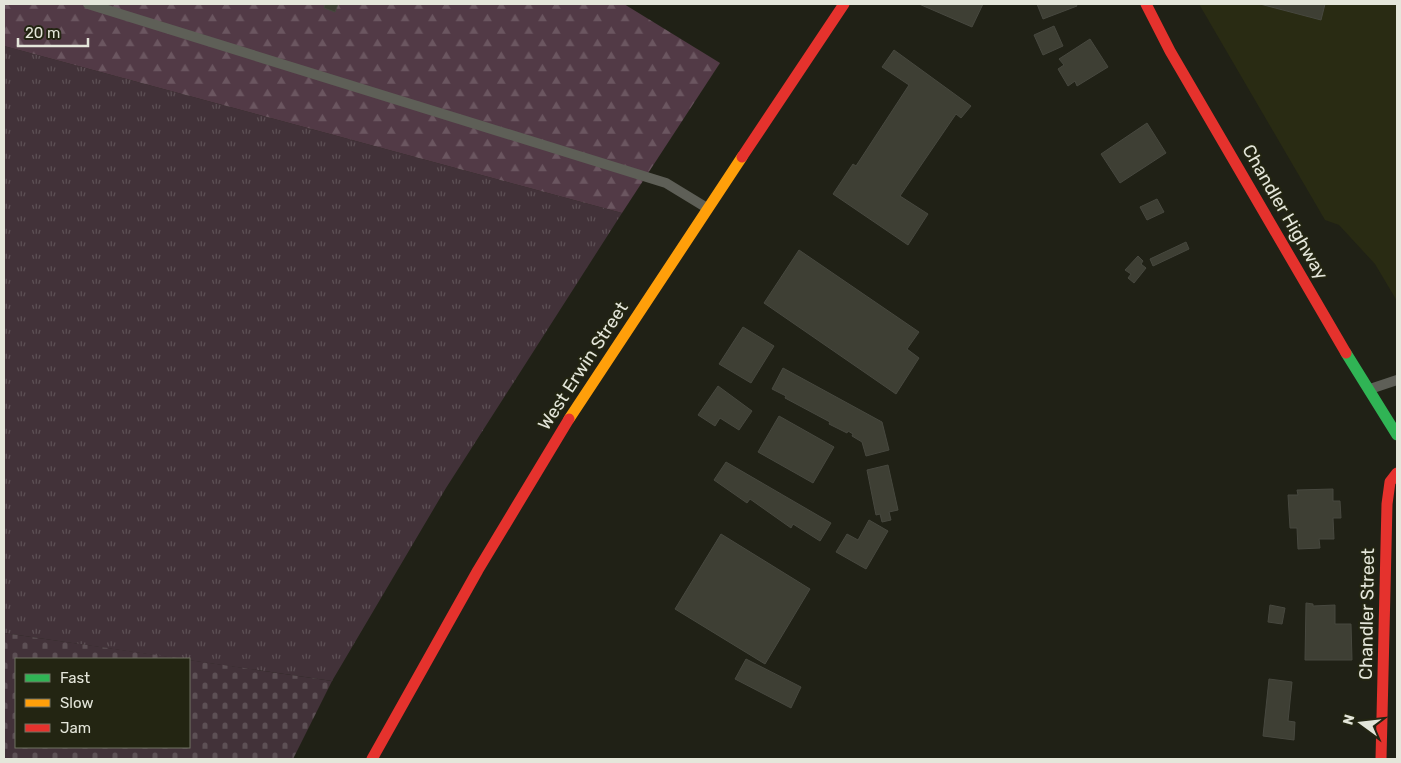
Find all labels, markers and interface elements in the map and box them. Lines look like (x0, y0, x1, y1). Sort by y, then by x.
scale bar (18, 15, 88, 47)
text: 20 m (25, 24, 60, 42)
street label: Chandler Highway (1237, 140, 1333, 284)
street label: West Erwin Street (533, 298, 633, 434)
street label: Chandler Street (1355, 548, 1379, 680)
legend (15, 658, 190, 748)
text: Fast (60, 669, 90, 687)
text: Slow (60, 694, 93, 712)
north arrow (1336, 698, 1386, 748)
text: N (1339, 713, 1358, 727)
text: Jam (60, 719, 91, 737)

